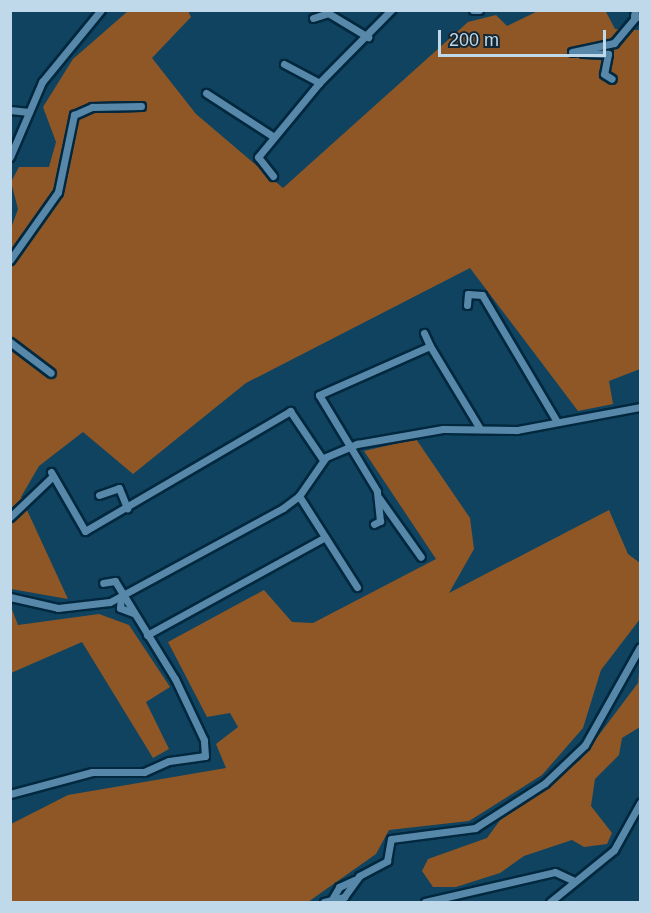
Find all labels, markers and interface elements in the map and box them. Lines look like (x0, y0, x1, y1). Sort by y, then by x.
scale bar (441, 18, 609, 56)
text: 200 m (449, 30, 499, 50)

